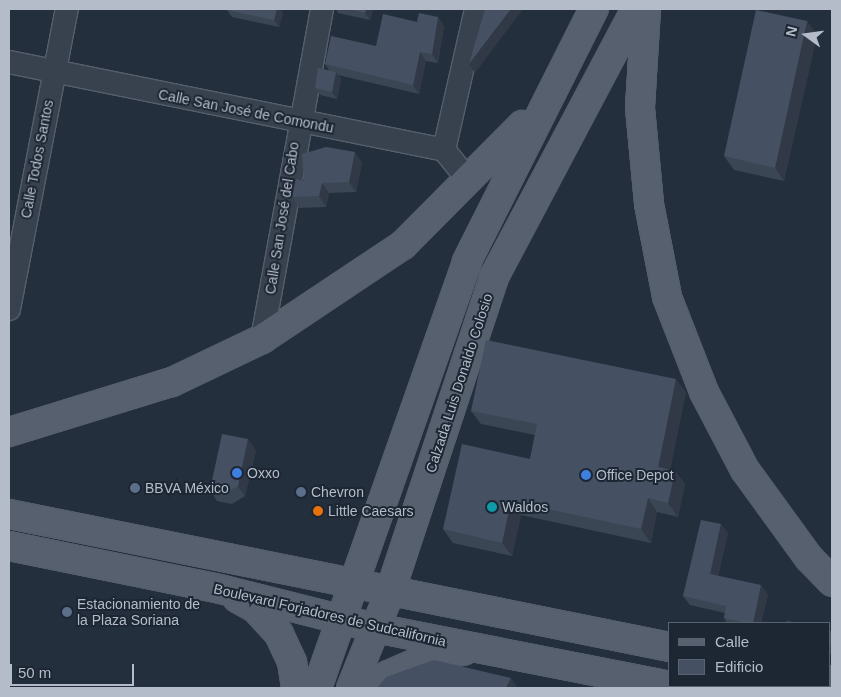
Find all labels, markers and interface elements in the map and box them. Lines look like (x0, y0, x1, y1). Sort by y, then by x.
north arrow (781, 10, 831, 60)
text: N (782, 25, 800, 38)
street label: Calle San José de Comondu (157, 86, 335, 136)
street label: Calle Todos Santos (17, 98, 57, 220)
street label: Calle San José del Cabo (262, 141, 302, 295)
street label: Calzada Luis Donaldo Colosio (422, 291, 496, 475)
place label: Oxxo (247, 465, 280, 481)
marker: Oxxo (231, 467, 243, 479)
place label: Office Depot (596, 467, 674, 483)
marker: Office Depot (580, 469, 592, 481)
place label: BBVA México (145, 480, 230, 496)
marker: BBVA México (129, 482, 141, 494)
place label: Chevron (311, 484, 364, 500)
marker: Chevron (295, 486, 307, 498)
place label: Waldos (502, 499, 548, 515)
marker: Waldos (486, 501, 498, 513)
place label: Little Caesars (328, 503, 414, 519)
marker: Little Caesars (312, 505, 324, 517)
street label: Boulevard Forjadores de Sudcalifornia (212, 580, 448, 650)
place label: Estacionamiento de la Plaza Soriana (77, 596, 200, 628)
marker: Estacionamiento de la Plaza Soriana (61, 606, 73, 618)
legend (668, 622, 831, 687)
text: Calle (715, 633, 749, 650)
scale bar (12, 654, 136, 686)
text: Edificio (715, 658, 763, 675)
text: 50 m (18, 664, 51, 681)

